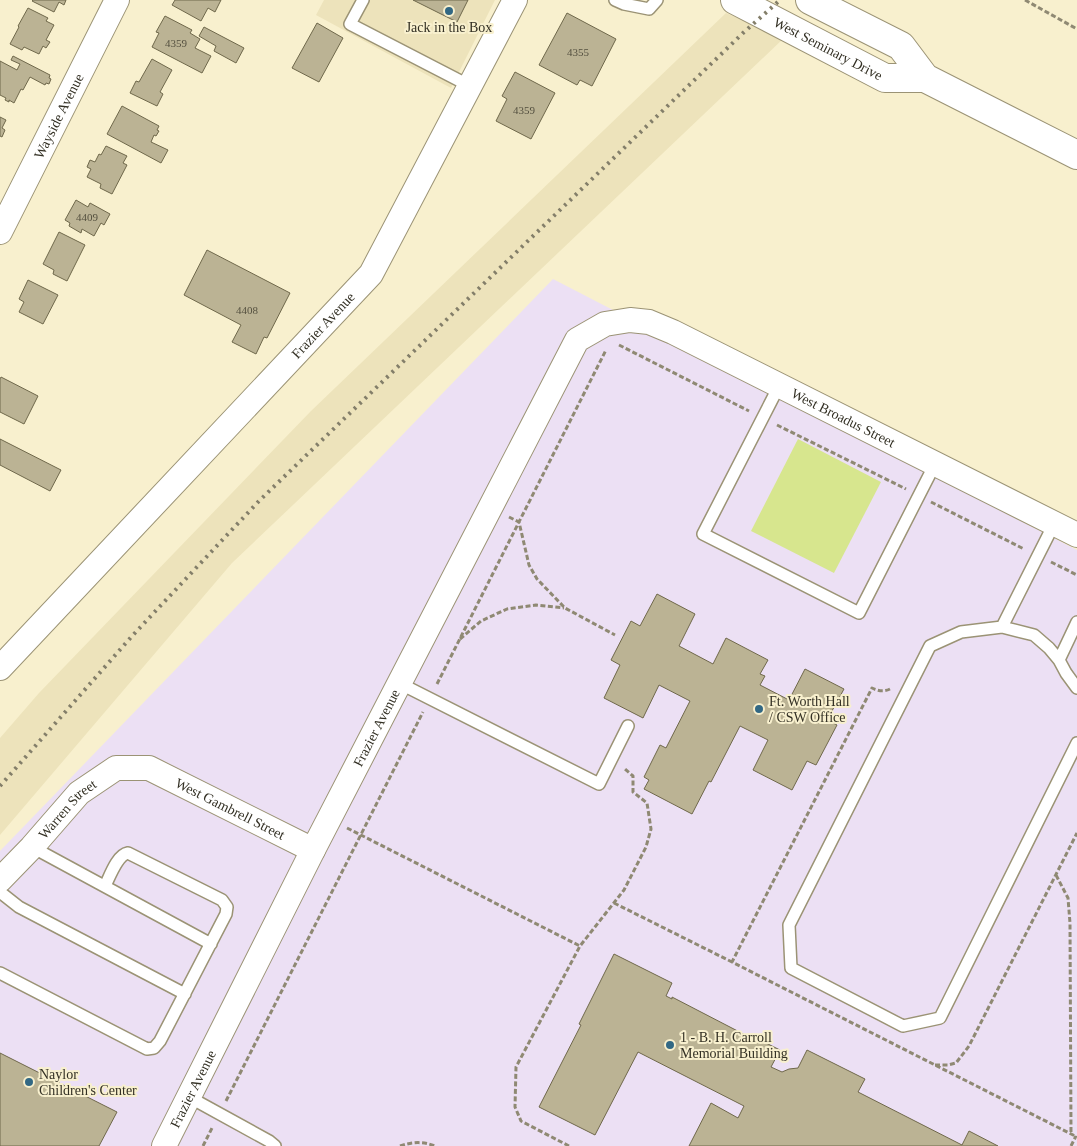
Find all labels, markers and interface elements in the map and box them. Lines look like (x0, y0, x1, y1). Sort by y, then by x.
marker: Jack in the Box (443, 5, 455, 17)
street label: West Seminary Drive (771, 14, 885, 83)
place label: Jack in the Box (406, 20, 492, 35)
house number: 4359 (165, 37, 188, 49)
house number: 4355 (567, 46, 590, 58)
street label: Wayside Avenue (31, 71, 86, 161)
house number: 4359 (513, 104, 536, 116)
house number: 4409 (76, 211, 99, 223)
street label: Frazier Avenue (288, 289, 357, 361)
house number: 4408 (236, 304, 259, 316)
street label: West Broadus Street (789, 385, 898, 450)
street label: Frazier Avenue (350, 687, 402, 769)
place label: Ft. Worth Hall / CSW Office (769, 694, 850, 725)
marker: Ft. Worth Hall / CSW Office (753, 703, 765, 715)
street label: West Gambrell Street (173, 775, 287, 842)
street label: Warren Street (35, 776, 99, 842)
place label: 1 - B. H. Carroll Memorial Building (680, 1030, 788, 1061)
marker: 1 - B. H. Carroll Memorial Building (664, 1039, 676, 1051)
street label: Frazier Avenue (167, 1048, 219, 1130)
place label: Naylor Children's Center (39, 1067, 137, 1098)
marker: Naylor Children's Center (23, 1076, 35, 1088)

